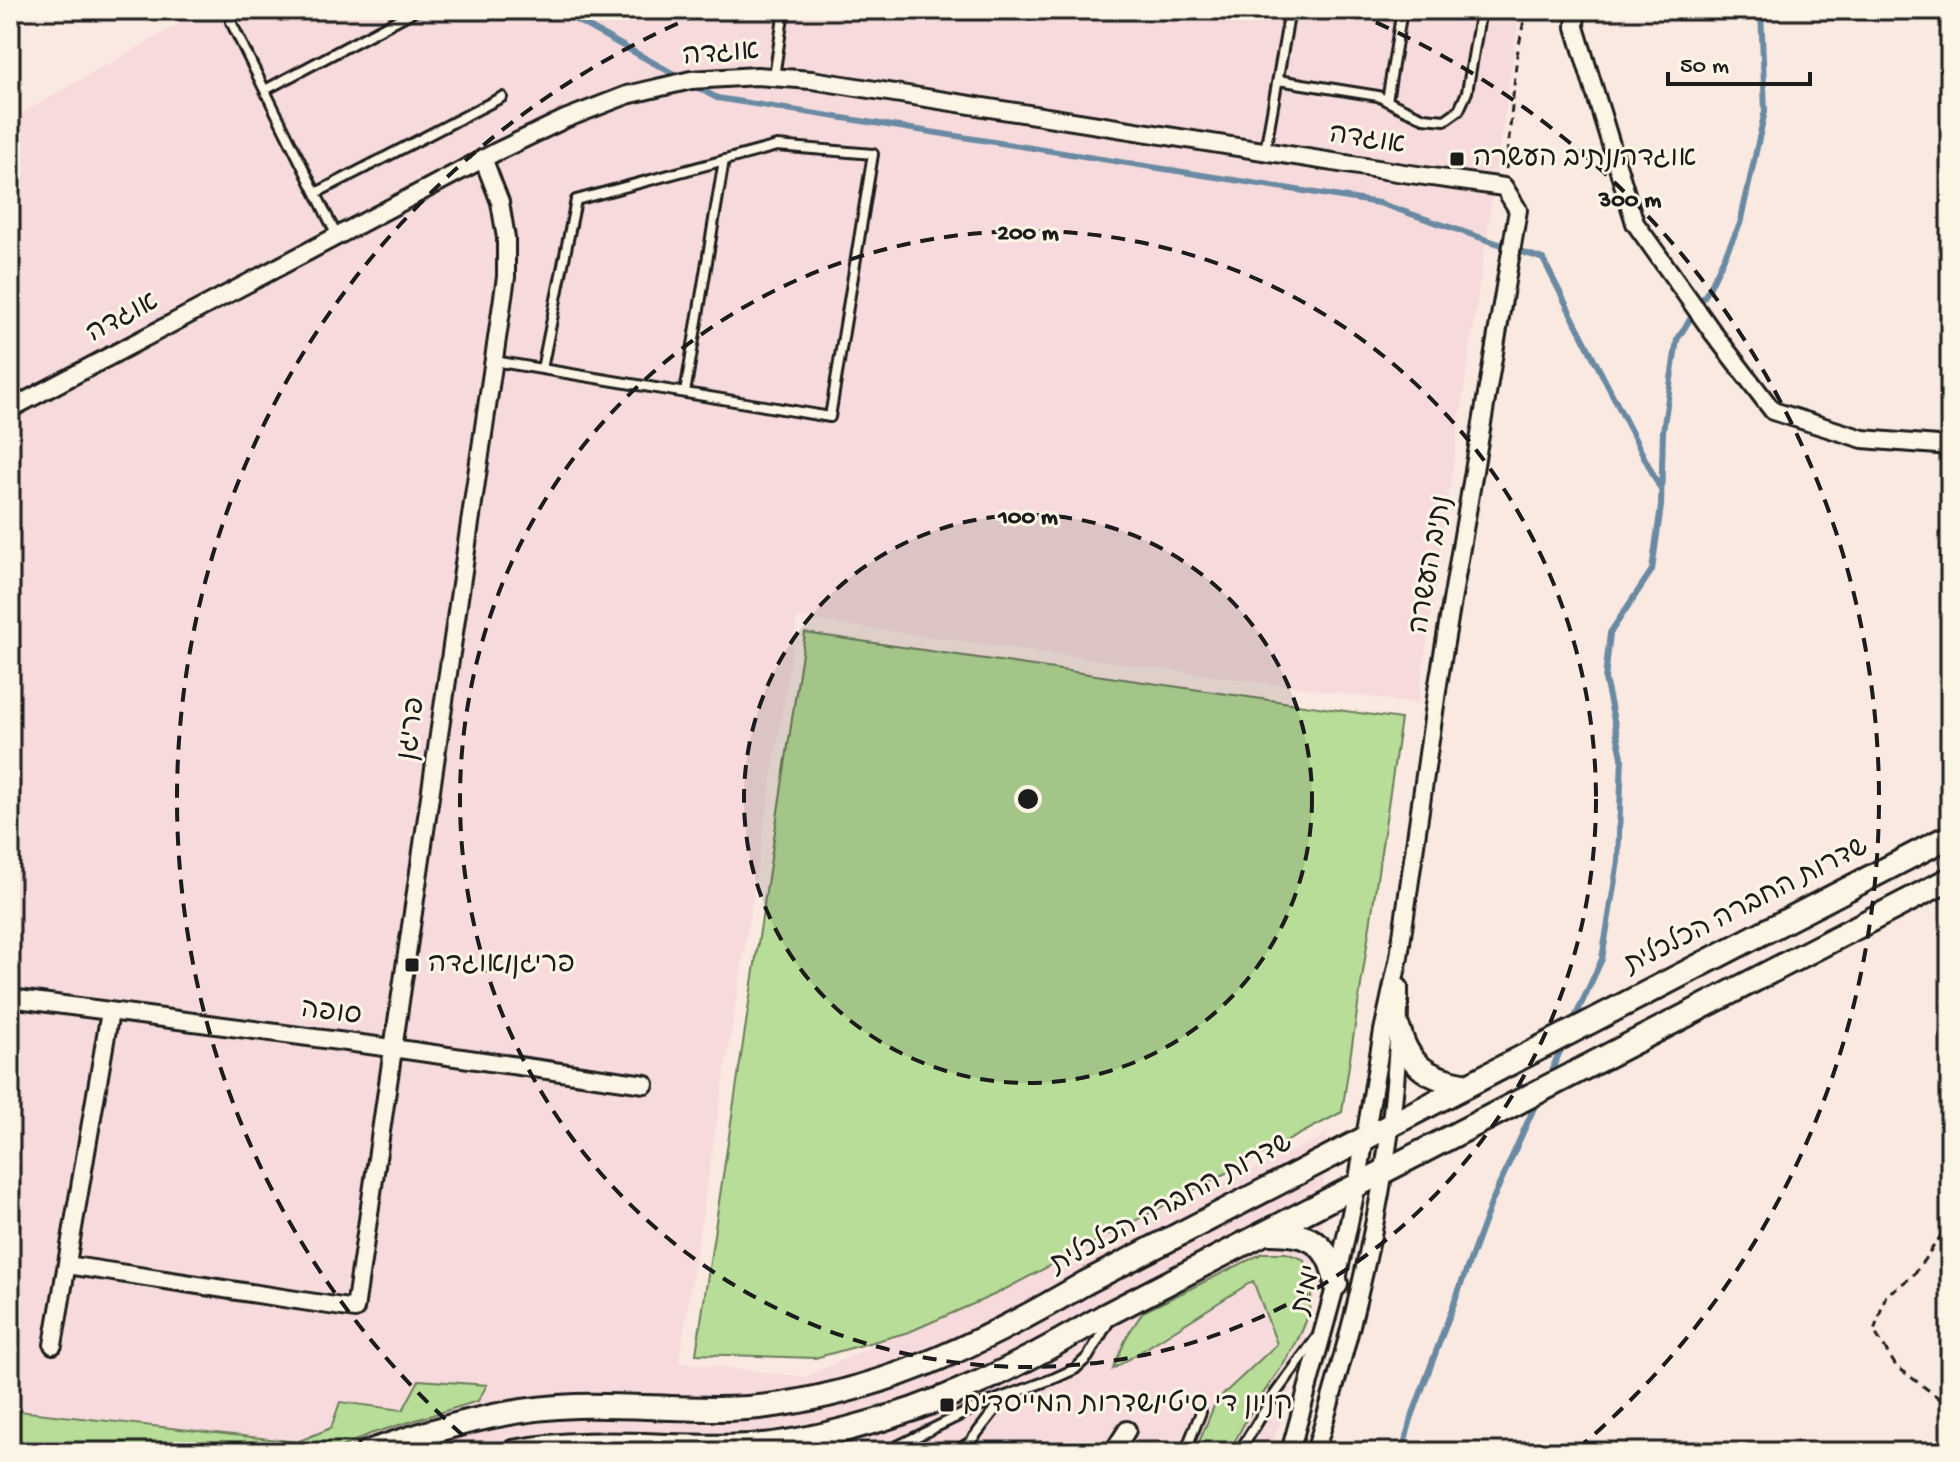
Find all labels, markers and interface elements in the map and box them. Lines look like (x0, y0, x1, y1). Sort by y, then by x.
street label: אוגדה (682, 36, 760, 74)
scale bar (1668, 36, 1810, 86)
text: 50 m (1680, 53, 1729, 82)
street label: אוגדה (1327, 119, 1407, 163)
place label: אוגדה/נתיב העשרה (1473, 143, 1696, 176)
marker: אוגדה/נתיב העשרה (1448, 150, 1466, 168)
text: 300 m (1598, 187, 1661, 216)
text: 200 m (997, 220, 1059, 249)
street label: אוגדה (81, 286, 165, 352)
street label: נתיב העשרה (1404, 493, 1460, 637)
text: 100 m (997, 504, 1058, 533)
street label: פריגן (392, 695, 434, 763)
centre of rings (1014, 785, 1042, 813)
street label: שדרות החברה הכלכלית (1617, 829, 1874, 984)
place label: פריגן/אוגדה (428, 949, 575, 982)
marker: פריגן/אוגדה (403, 956, 421, 974)
street label: סופה (299, 994, 363, 1034)
street label: שדרות החברה הכלכלית (1043, 1126, 1299, 1284)
street label: ימית (1285, 1262, 1330, 1320)
place label: קניון די סיטי/שדרות המייסדים (963, 1389, 1292, 1422)
marker: קניון די סיטי/שדרות המייסדים (938, 1396, 956, 1414)

